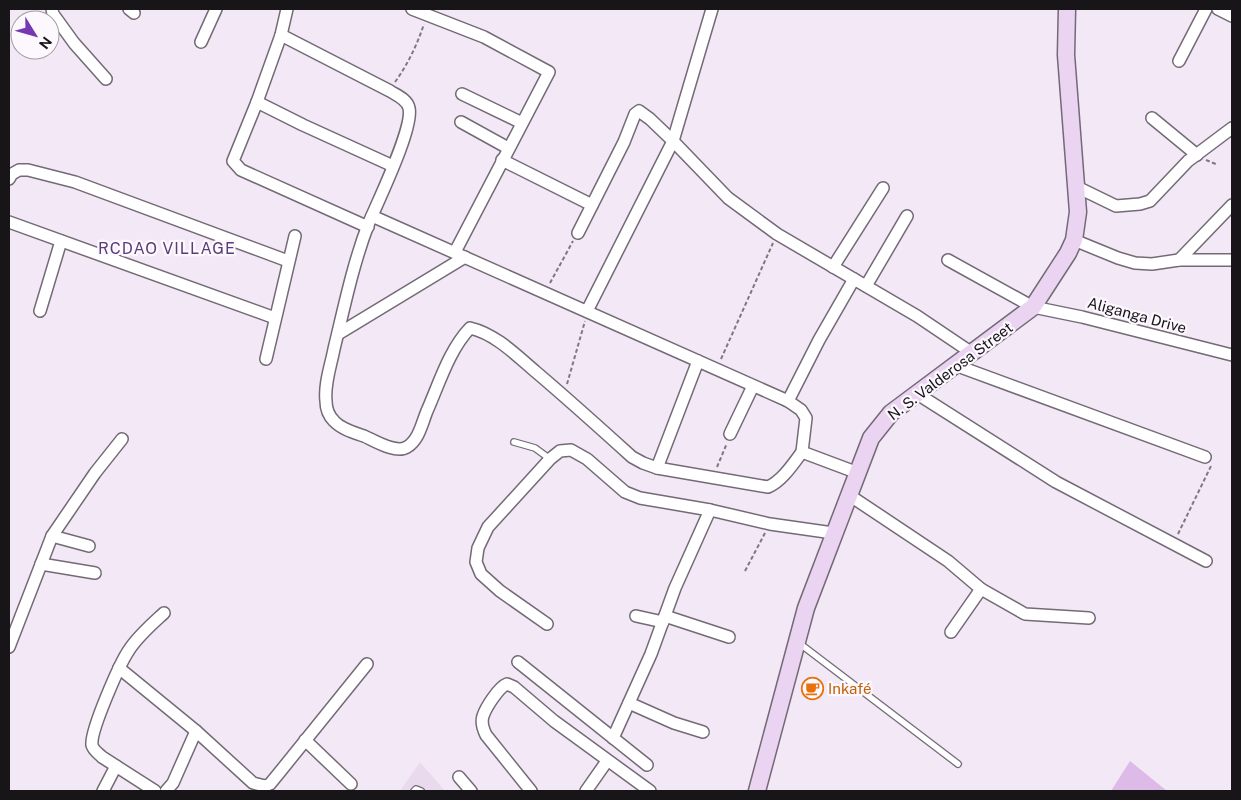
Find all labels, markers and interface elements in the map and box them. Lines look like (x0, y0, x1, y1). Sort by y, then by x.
north arrow (10, 10, 60, 60)
text: N (36, 34, 55, 52)
district label: RCDAO VILLAGE (98, 239, 236, 258)
street label: Aliganga Drive (1086, 294, 1188, 336)
street label: N. S. Valderosa Street (884, 319, 1016, 423)
cafe icon: Inkafé (800, 676, 824, 700)
place label: Inkafé (828, 680, 872, 697)

